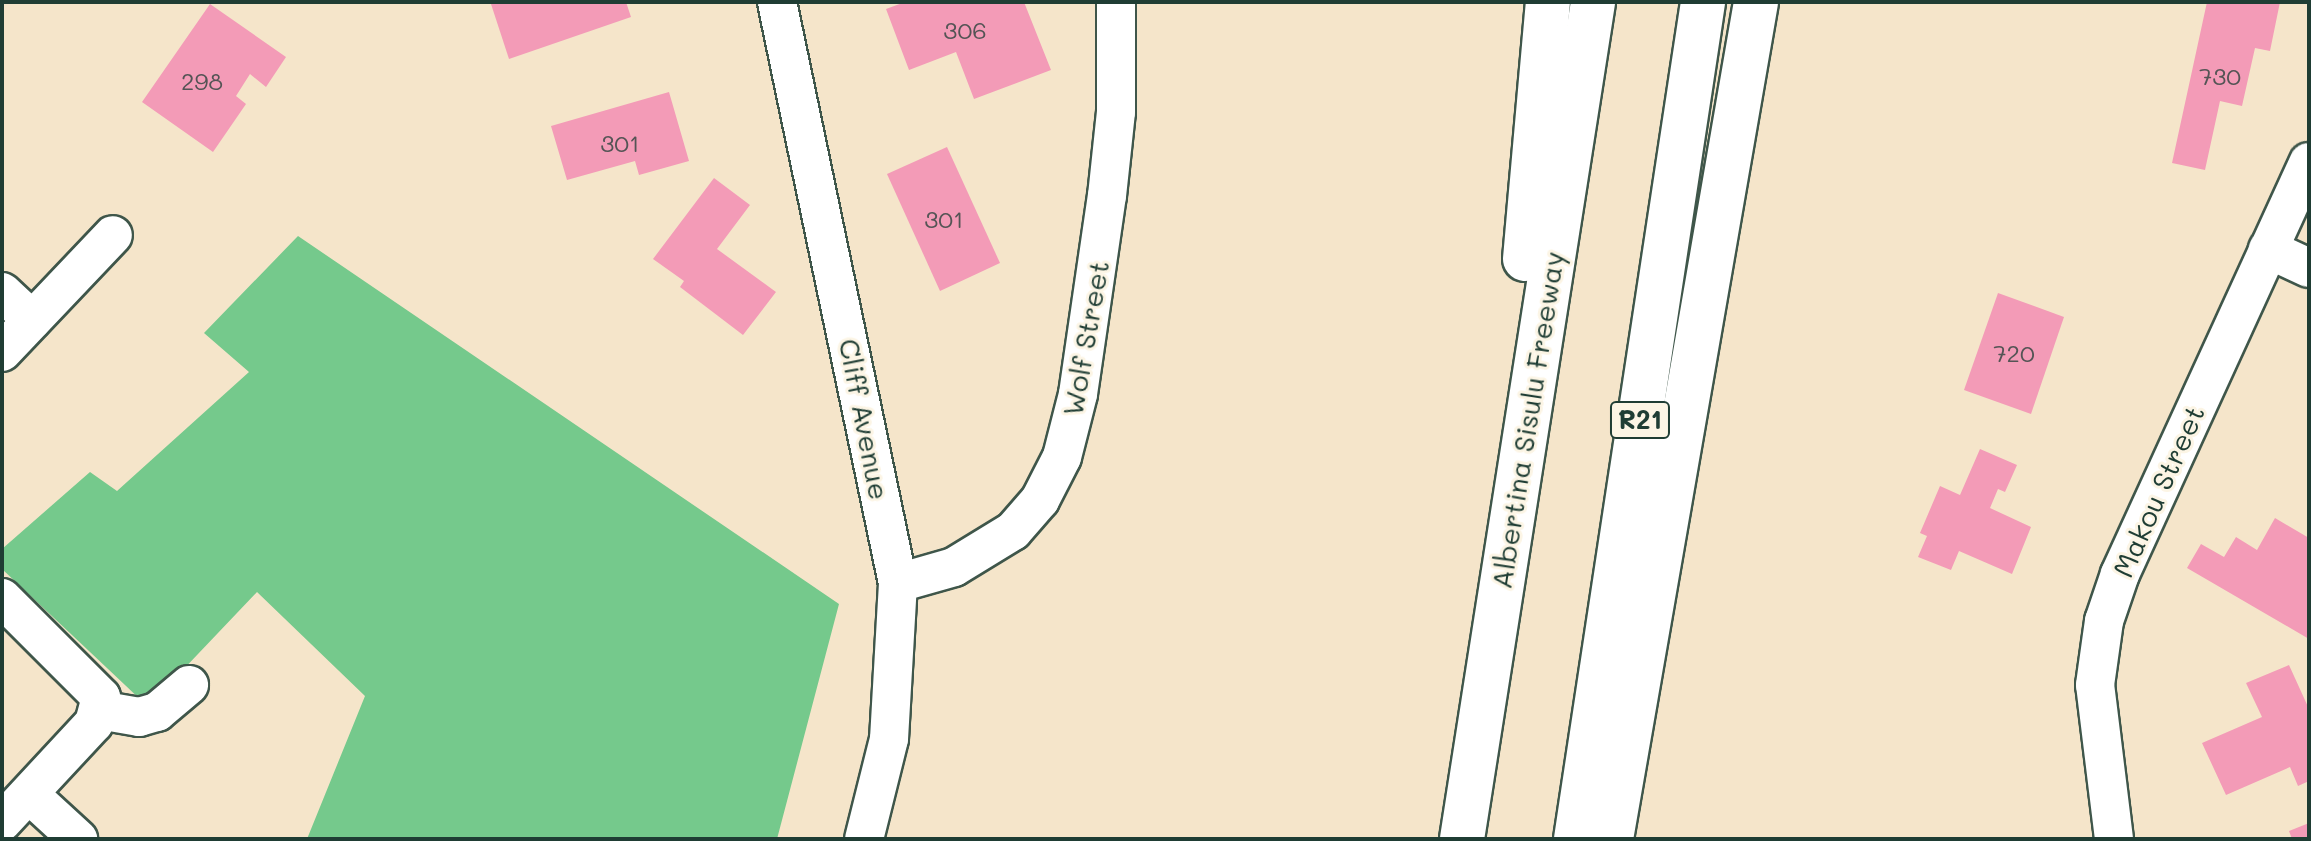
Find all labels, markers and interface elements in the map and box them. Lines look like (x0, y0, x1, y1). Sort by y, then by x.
house number: 306 (943, 16, 987, 44)
house number: 730 (2199, 62, 2241, 90)
house number: 298 (181, 67, 223, 95)
house number: 301 (600, 129, 640, 157)
house number: 301 (924, 205, 964, 233)
street label: Albertina Sisulu Freeway (1484, 249, 1570, 591)
street label: Wolf Street (1055, 258, 1115, 418)
street label: Cliff Avenue (833, 336, 897, 502)
house number: 720 (1993, 339, 2035, 367)
road number: R21 (1608, 398, 1672, 442)
street label: Makou Street (2105, 400, 2211, 582)

